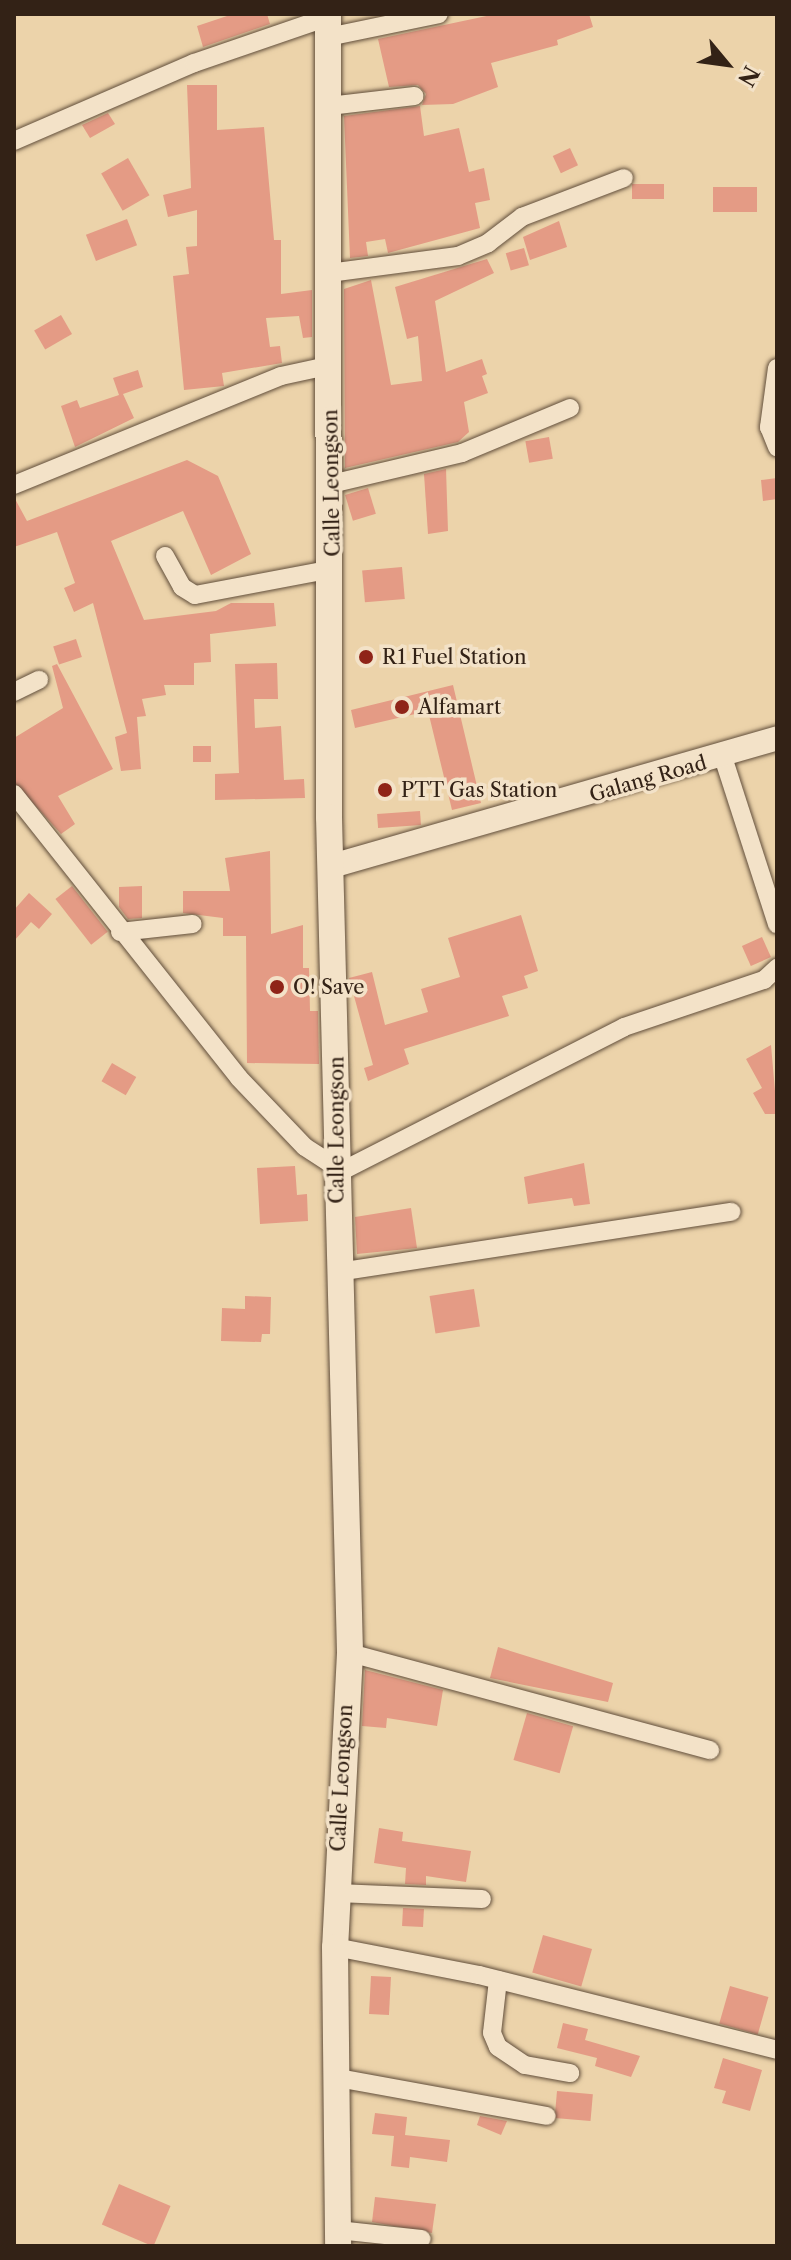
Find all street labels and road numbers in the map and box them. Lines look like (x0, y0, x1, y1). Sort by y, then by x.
street label: Calle Leongson (319, 409, 345, 557)
street label: Galang Road (587, 751, 709, 807)
street label: Calle Leongson (325, 1056, 349, 1204)
street label: Calle Leongson (326, 1704, 358, 1852)

